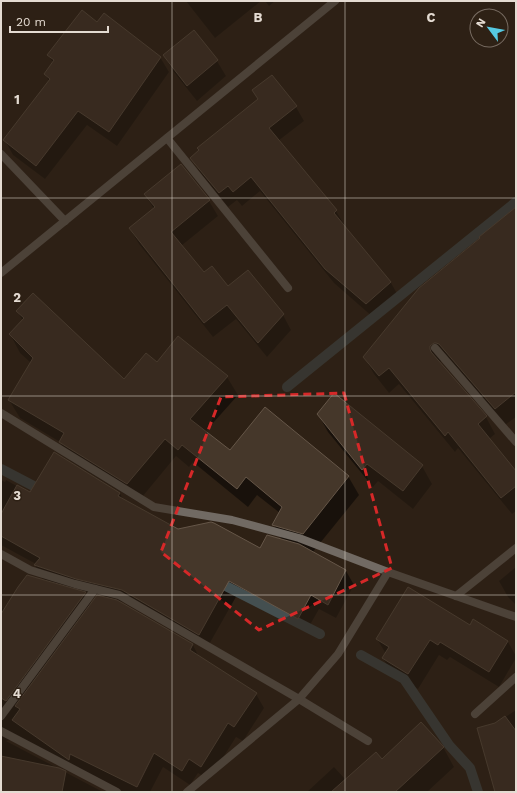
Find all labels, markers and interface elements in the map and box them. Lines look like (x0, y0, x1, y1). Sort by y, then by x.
scale bar (10, 8, 108, 34)
north arrow (469, 8, 509, 48)
text: B (254, 10, 263, 25)
text: C (427, 10, 436, 25)
text: 20 m (16, 15, 46, 29)
text: N (473, 16, 489, 30)
text: 1 (14, 92, 20, 107)
text: 2 (13, 290, 21, 305)
text: 3 (13, 488, 21, 503)
text: 4 (13, 686, 22, 701)

